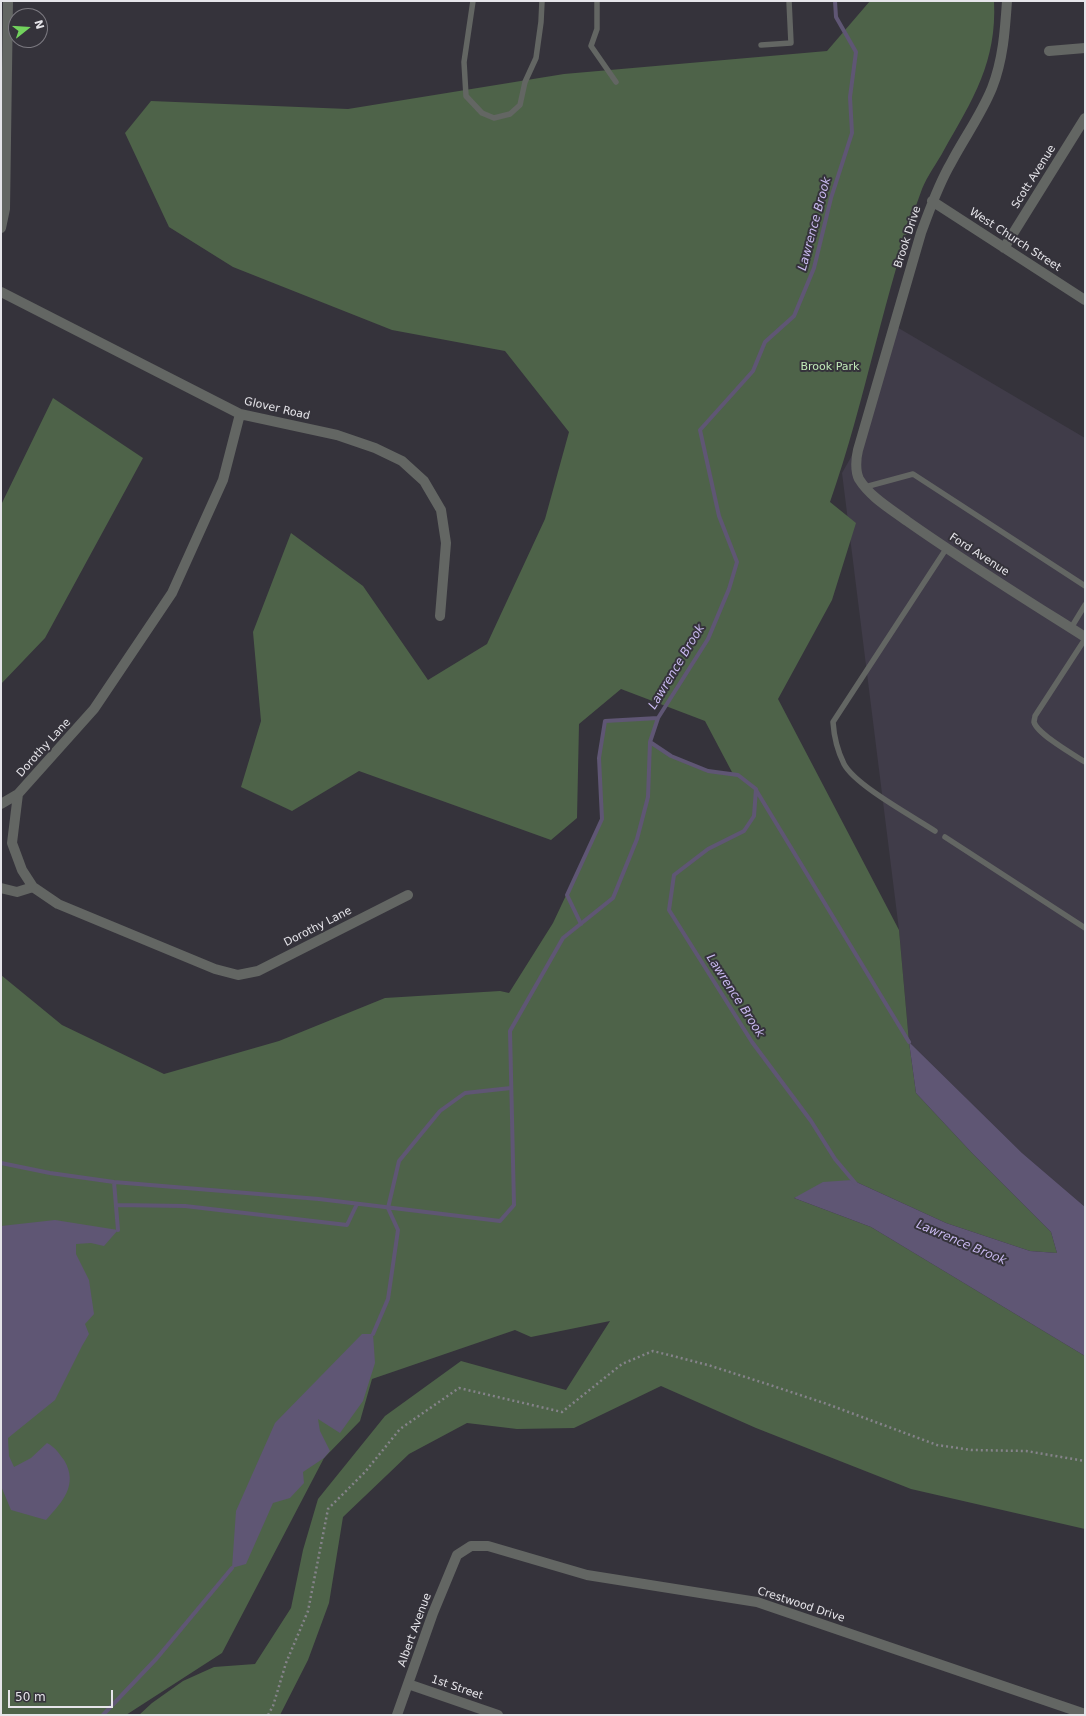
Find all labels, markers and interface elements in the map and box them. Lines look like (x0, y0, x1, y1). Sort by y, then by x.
north arrow (8, 8, 48, 48)
text: N (31, 18, 47, 31)
street label: Scott Avenue (1009, 143, 1059, 211)
water label: Lawrence Brook (796, 176, 834, 272)
street label: Brook Drive (892, 204, 924, 270)
street label: West Church Street (967, 205, 1063, 275)
park label: Brook Park (801, 360, 859, 374)
street label: Glover Road (243, 395, 311, 423)
street label: Ford Avenue (947, 531, 1011, 579)
water label: Lawrence Brook (646, 622, 708, 712)
street label: Dorothy Lane (14, 716, 74, 780)
street label: Dorothy Lane (282, 904, 354, 950)
water label: Lawrence Brook (703, 952, 767, 1040)
water label: Lawrence Brook (914, 1218, 1008, 1268)
street label: Crestwood Drive (756, 1585, 846, 1625)
street label: Albert Avenue (396, 1591, 434, 1669)
street label: 1st Street (429, 1673, 485, 1703)
scale bar (10, 1682, 115, 1708)
text: 50 m (15, 1690, 46, 1704)

